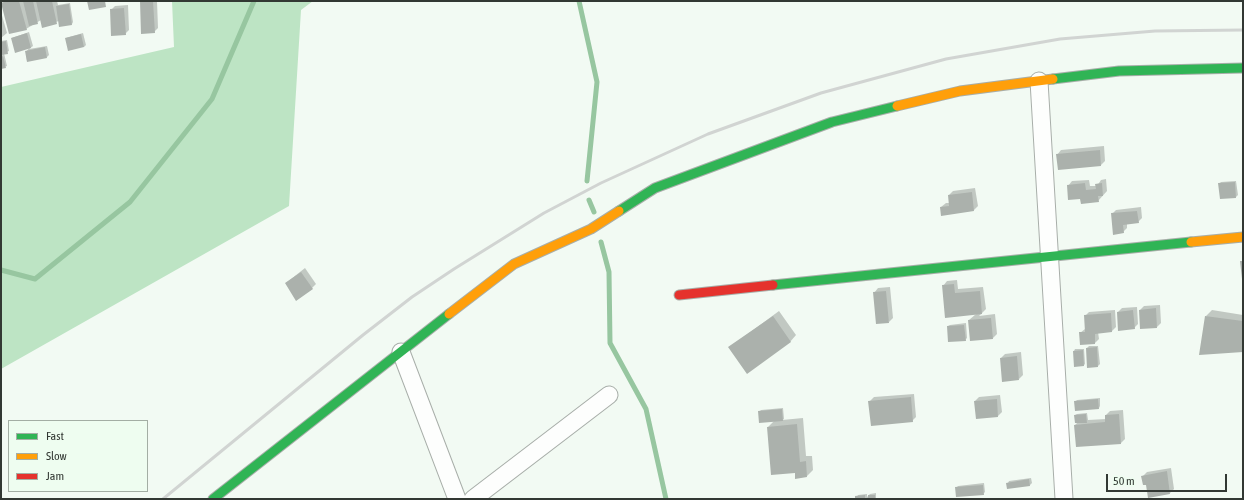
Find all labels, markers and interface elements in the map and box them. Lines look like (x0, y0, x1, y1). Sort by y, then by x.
legend (8, 420, 148, 492)
text: Fast (46, 429, 64, 443)
text: Slow (46, 449, 67, 463)
scale bar (1108, 466, 1229, 492)
text: Jam (46, 469, 64, 483)
text: 50 m (1113, 474, 1135, 488)

